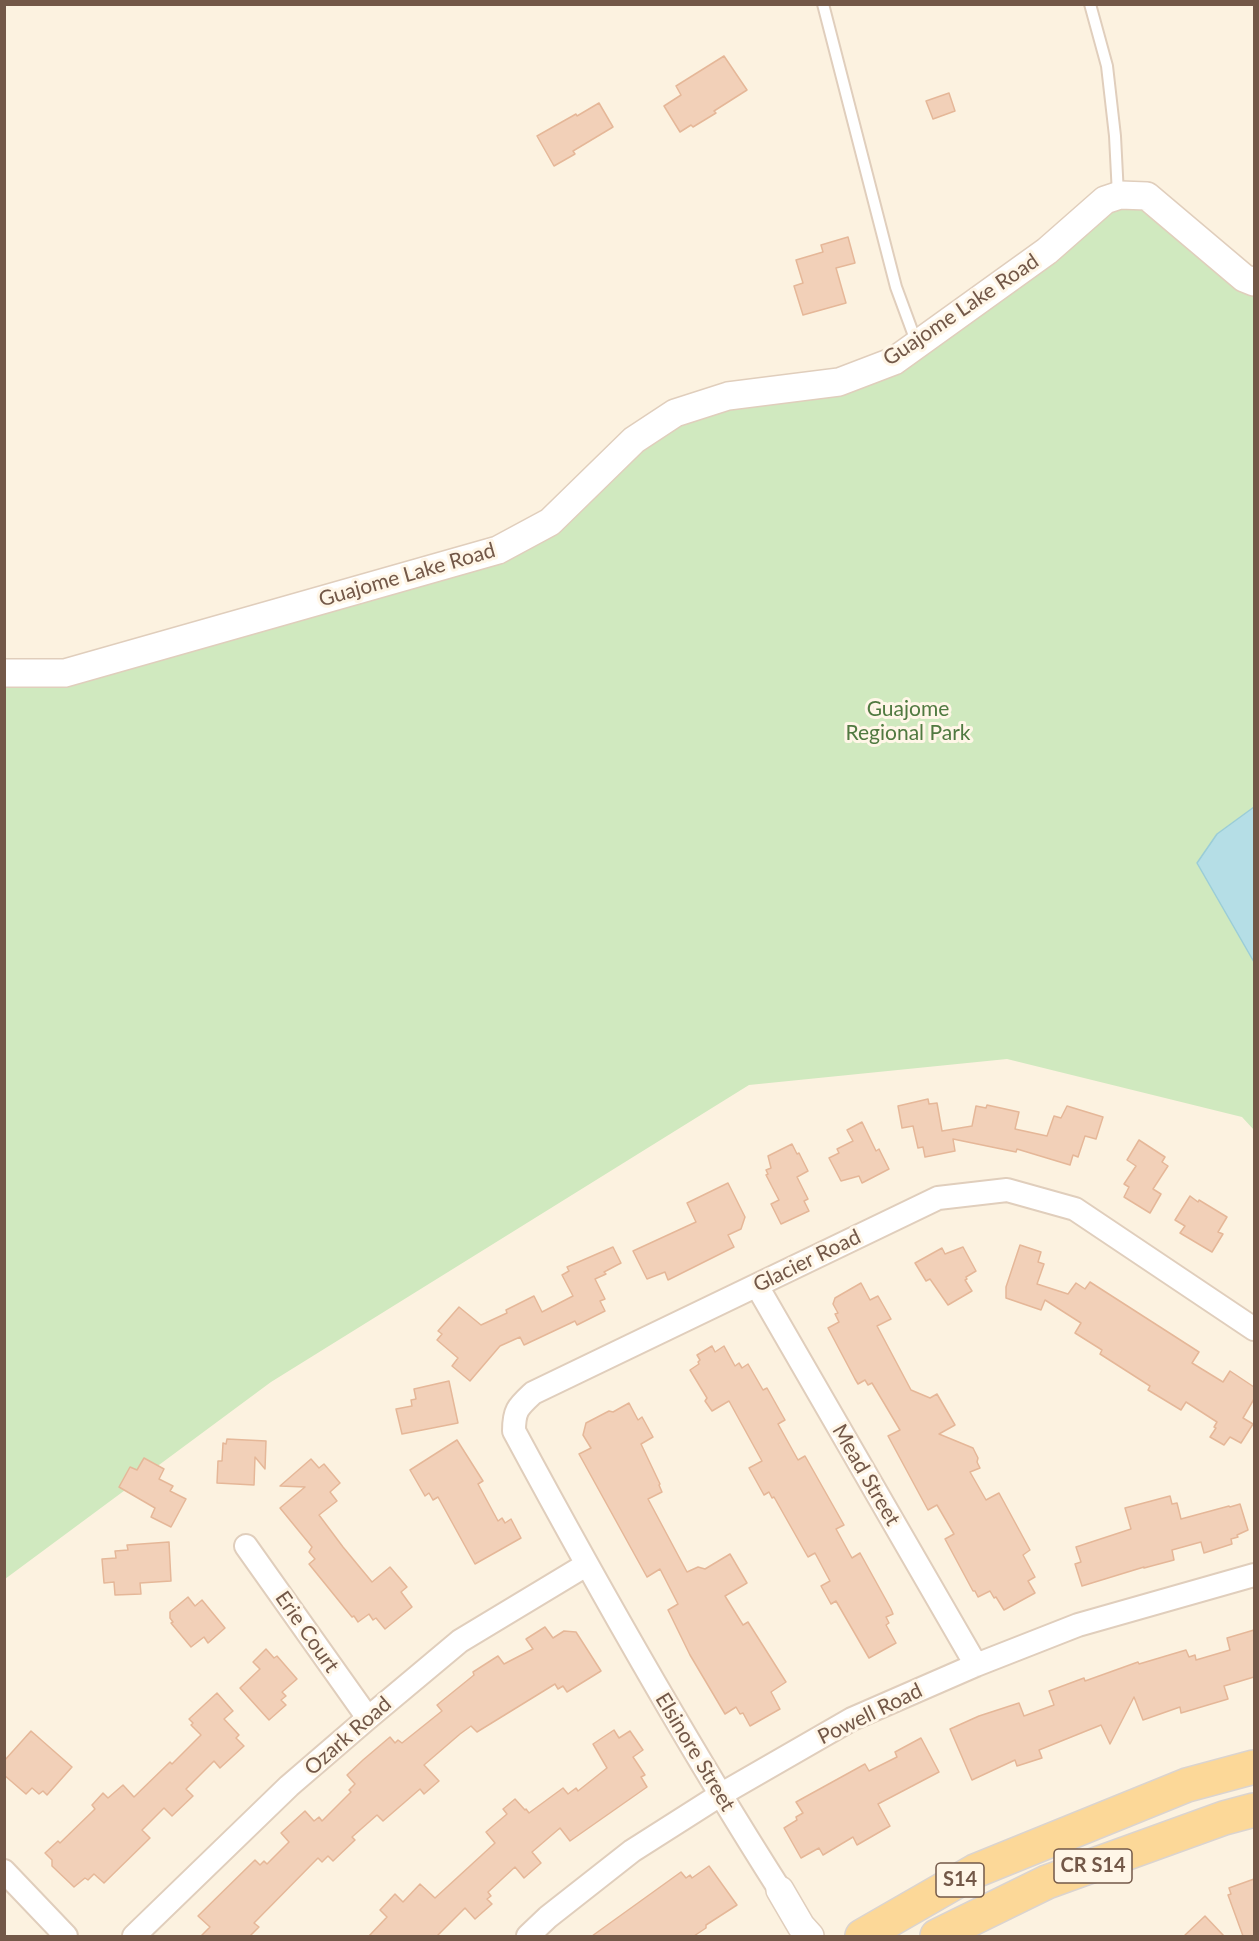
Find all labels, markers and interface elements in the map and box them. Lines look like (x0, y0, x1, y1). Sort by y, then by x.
street label: Guajome Lake Road (878, 249, 1044, 371)
street label: Guajome Lake Road (316, 538, 498, 612)
park label: Guajome Regional Park (846, 696, 970, 746)
street label: Glacier Road (749, 1224, 865, 1298)
street label: Mead Street (827, 1420, 905, 1530)
street label: Erie Court (270, 1586, 344, 1678)
street label: Powell Road (814, 1678, 926, 1750)
street label: Elsinore Street (650, 1688, 740, 1816)
street label: Ozark Road (299, 1691, 397, 1781)
road number: CR S14 (1054, 1849, 1132, 1883)
road number: S14 (936, 1863, 984, 1897)

